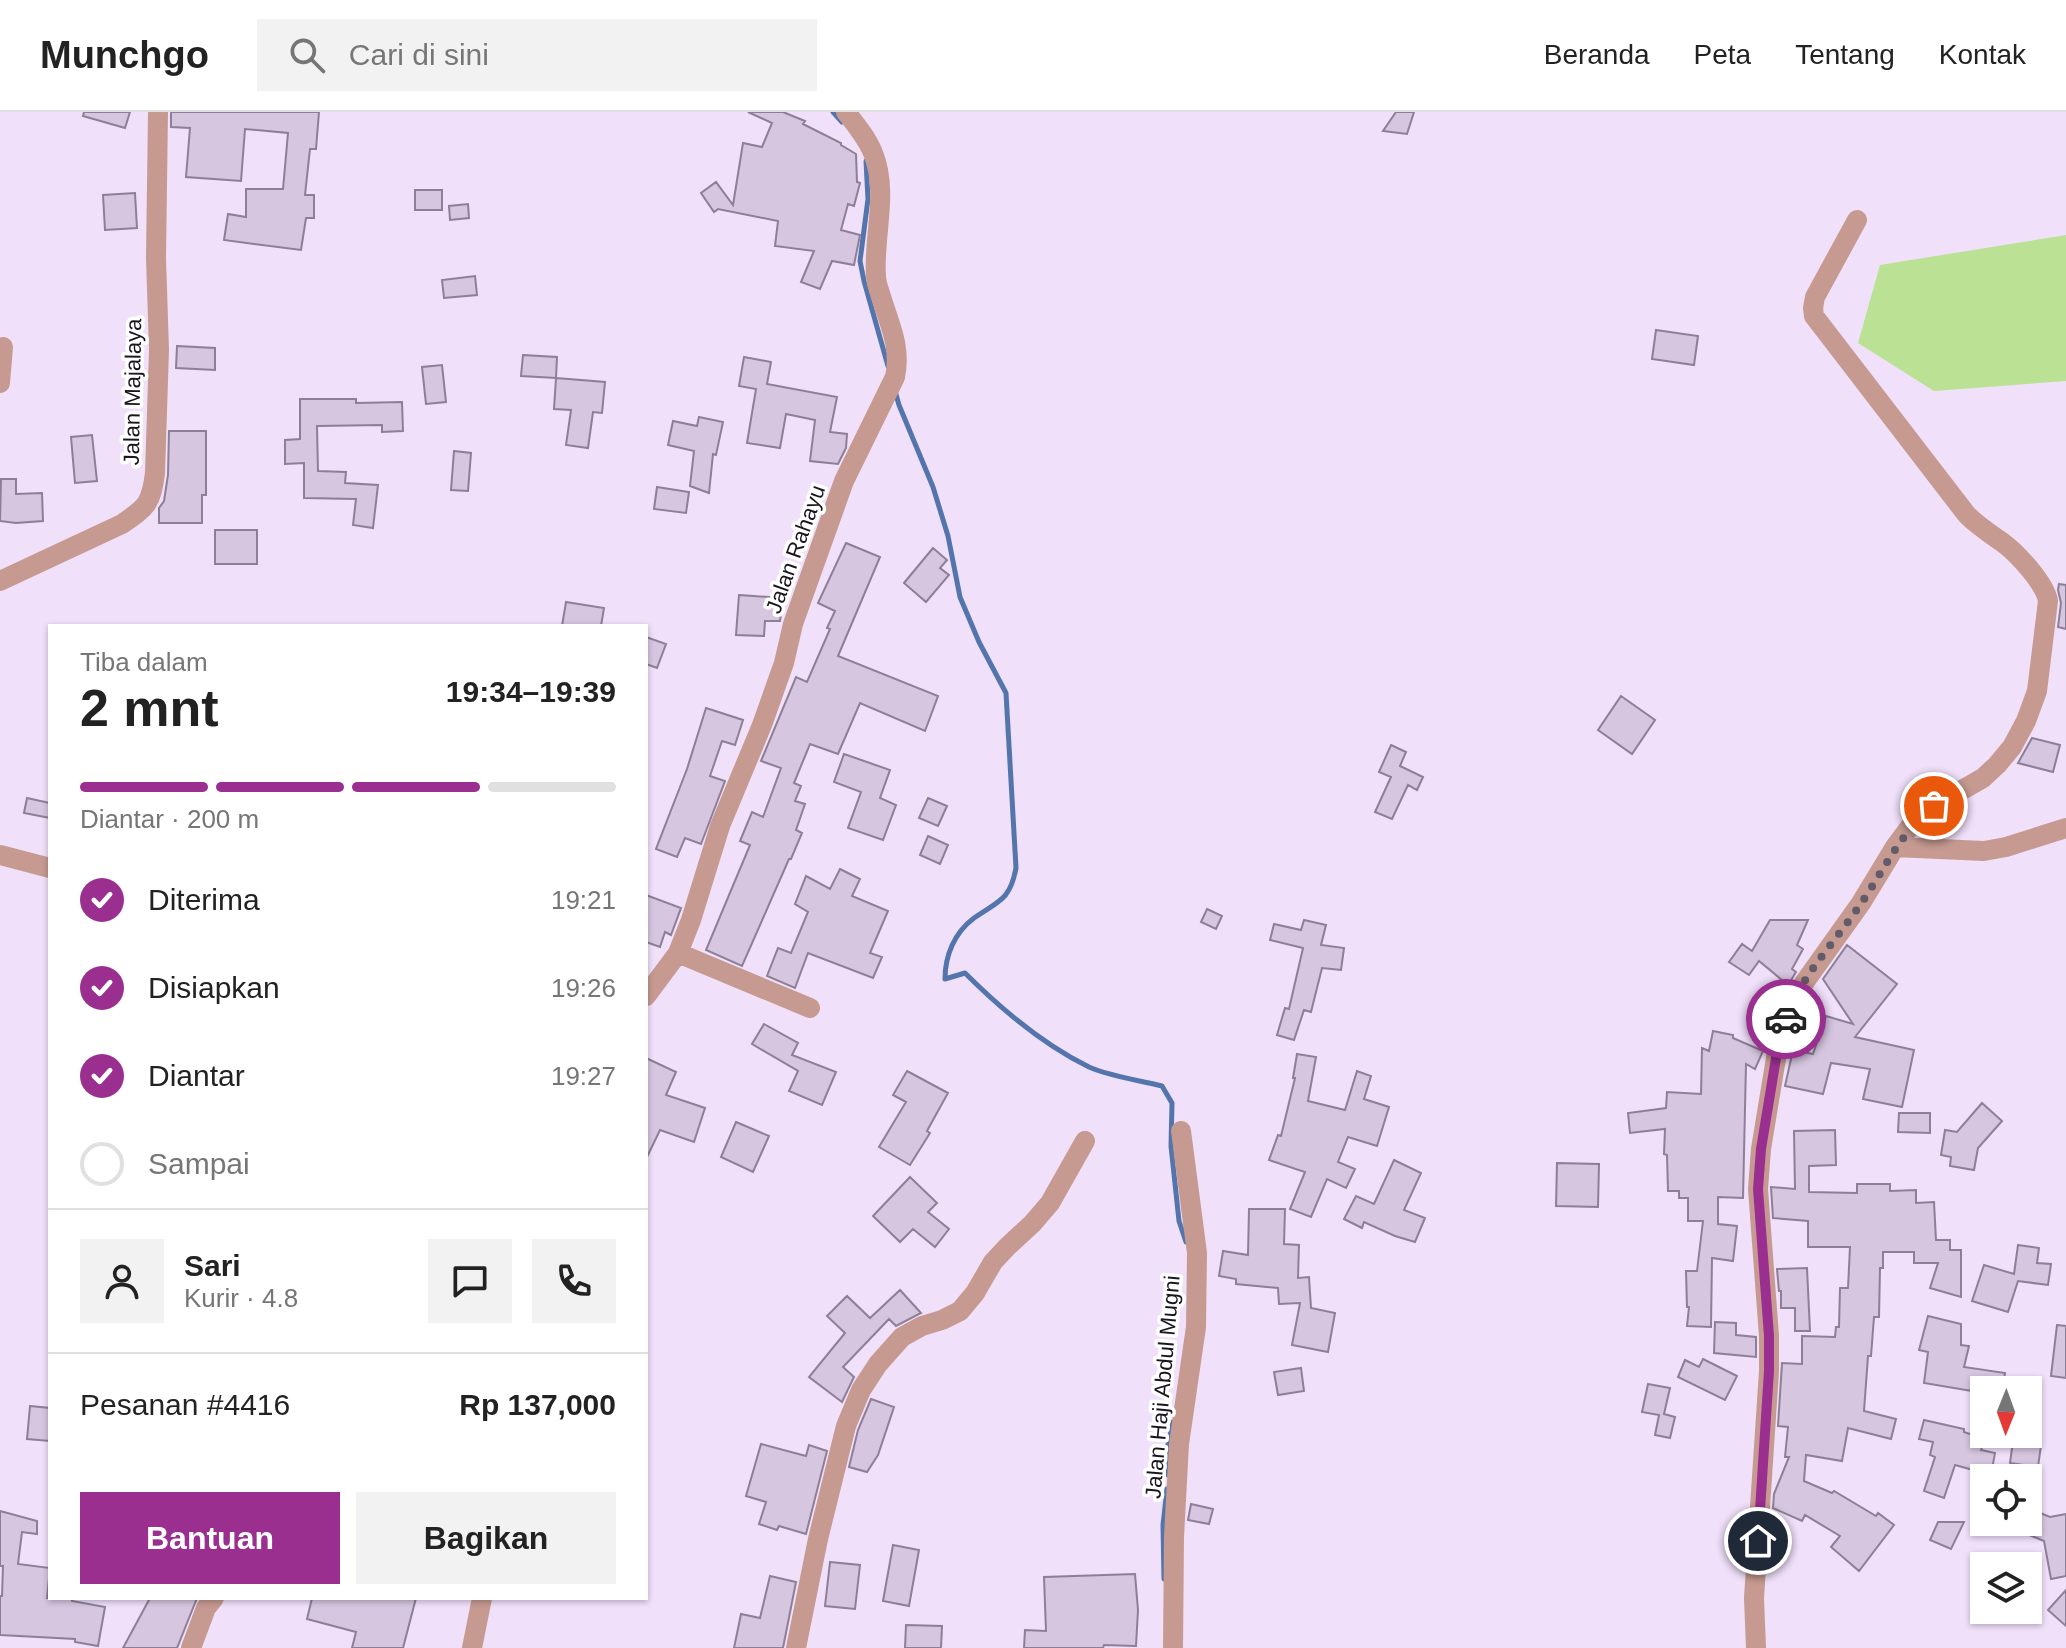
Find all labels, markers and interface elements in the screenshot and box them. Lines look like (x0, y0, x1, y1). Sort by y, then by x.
search box (257, 19, 817, 91)
icon: search (285, 33, 329, 77)
text: Munchgo (40, 34, 209, 76)
text: Cari di sini (349, 38, 489, 71)
text: Beranda (1544, 39, 1650, 70)
text: Peta (1694, 39, 1751, 70)
text: Tentang (1795, 39, 1895, 70)
text: Kontak (1939, 39, 2026, 70)
street label: Jalan Majalaya (119, 318, 146, 466)
street label: Jalan Rahayu (761, 482, 830, 617)
text: Tiba dalam (80, 647, 208, 677)
text: 19:34–19:39 (446, 675, 616, 708)
text: 2 mnt (80, 679, 219, 737)
pin (1900, 772, 1968, 840)
icon: bag (1912, 784, 1956, 828)
text: Diantar · 200 m (80, 804, 259, 834)
icon: check (80, 878, 124, 922)
text: Diterima (148, 883, 260, 916)
text: 19:21 (551, 885, 616, 915)
icon: check (80, 966, 124, 1010)
text: Disiapkan (148, 971, 280, 1004)
text: 19:26 (551, 973, 616, 1003)
courier (1746, 979, 1826, 1059)
icon: car (1764, 997, 1808, 1041)
icon: check (80, 1054, 124, 1098)
text: Diantar (148, 1059, 245, 1092)
text: 19:27 (551, 1061, 616, 1091)
text: Sampai (148, 1147, 250, 1180)
button: person (80, 1239, 164, 1323)
button: chat (428, 1239, 512, 1323)
button: phone (532, 1239, 616, 1323)
text: Sari (184, 1249, 241, 1282)
street label: Jalan Haji Abdul Mugni (1140, 1274, 1185, 1500)
text: Kurir · 4.8 (184, 1283, 298, 1313)
north arrow (1970, 1376, 2042, 1448)
map controls (1970, 1376, 2042, 1624)
text: Pesanan #4416 (80, 1388, 290, 1421)
text: Rp 137,000 (459, 1388, 616, 1421)
button: locate (1970, 1464, 2042, 1536)
button: Bantuan (80, 1492, 340, 1584)
button: Bagikan (356, 1492, 616, 1584)
pin (1724, 1507, 1792, 1575)
icon: home (1736, 1519, 1780, 1563)
button: layers (1970, 1552, 2042, 1624)

